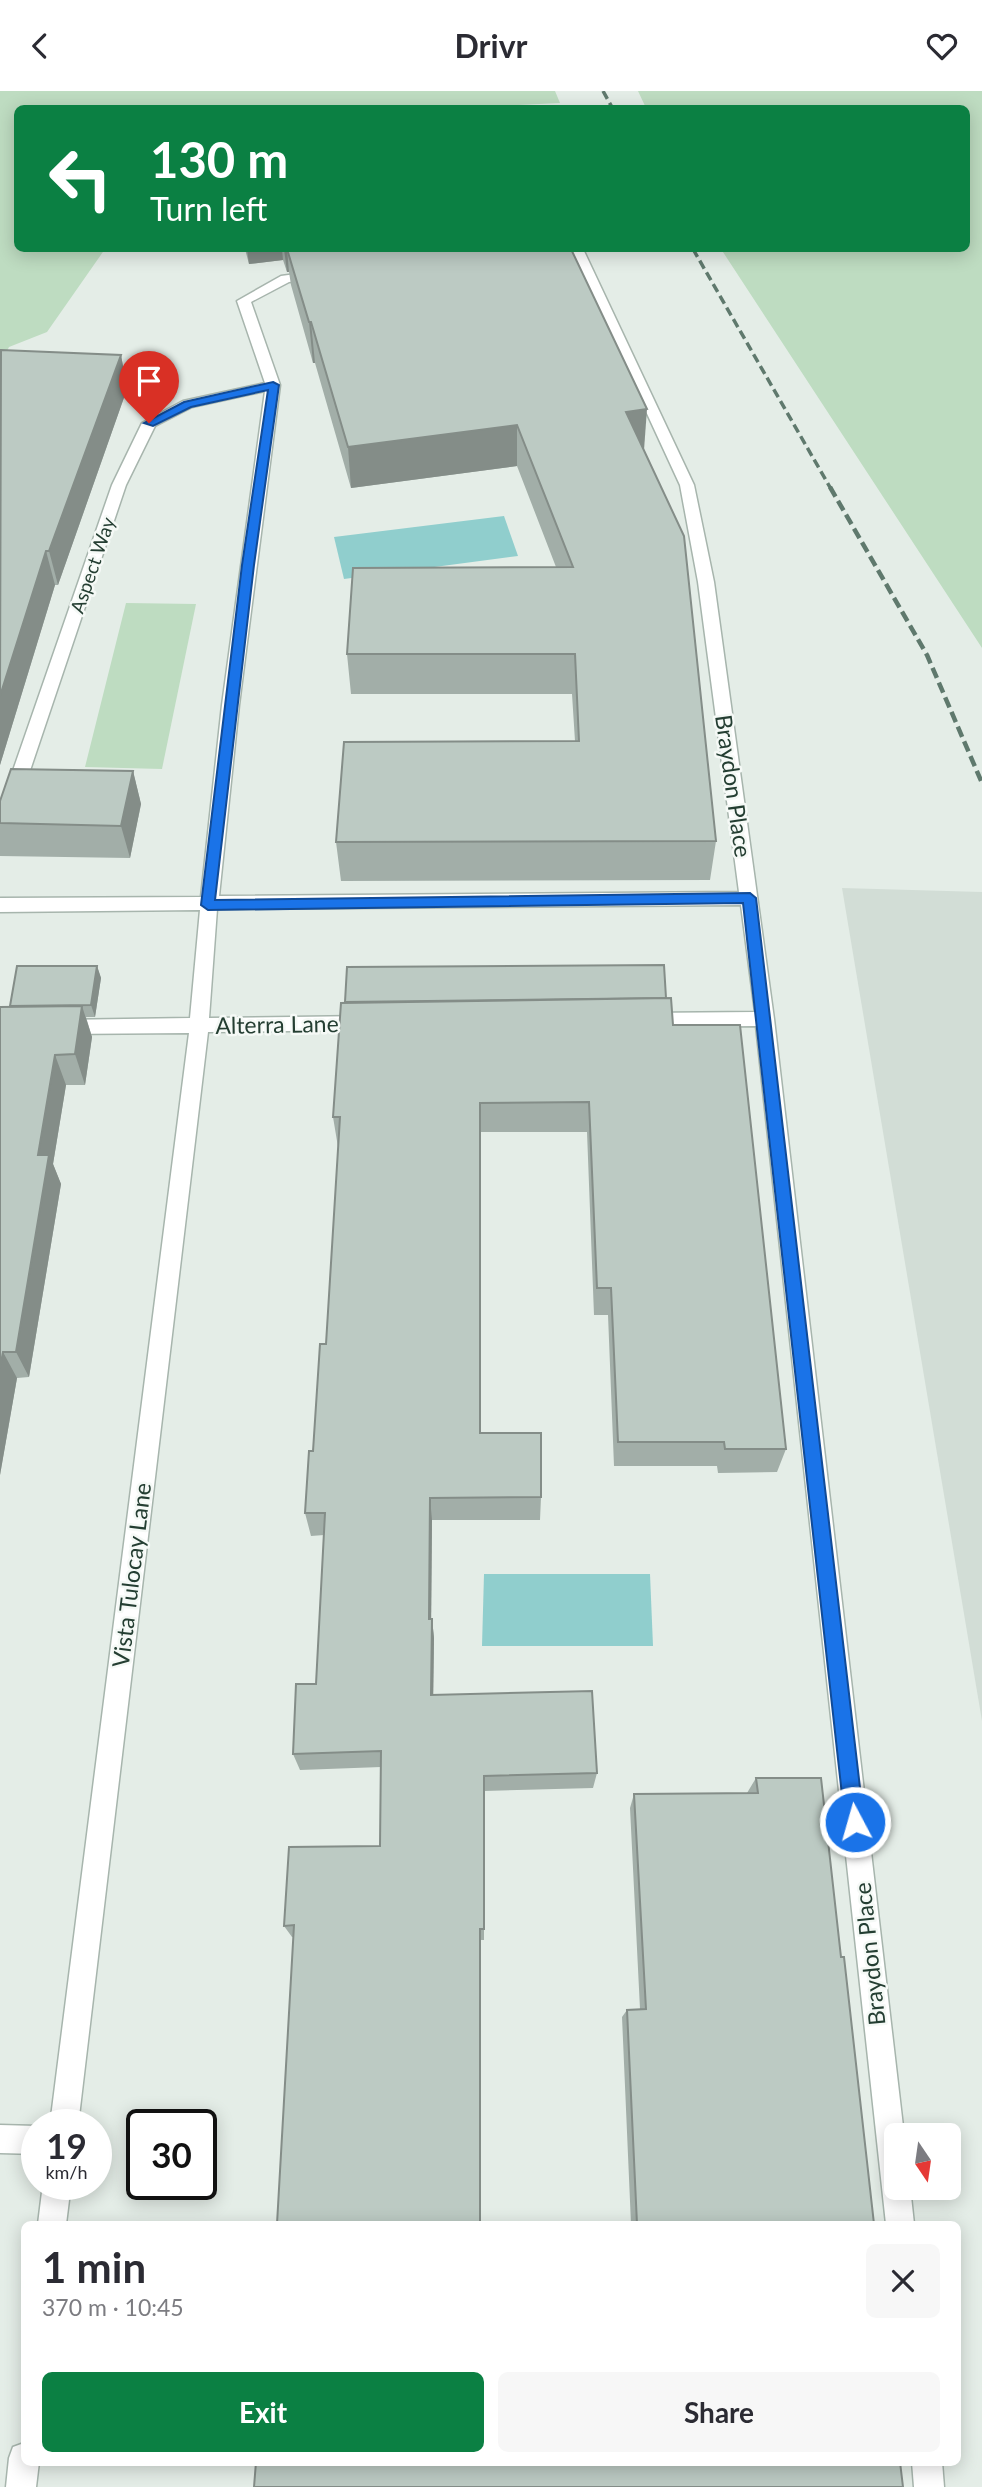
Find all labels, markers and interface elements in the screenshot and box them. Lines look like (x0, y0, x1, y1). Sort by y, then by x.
text: Drivr (455, 26, 527, 65)
icon: back (21, 27, 59, 65)
icon: heart (923, 27, 961, 65)
text: 130 m (150, 130, 288, 188)
icon: left (35, 133, 126, 224)
text: Turn left (150, 189, 267, 228)
pin (119, 351, 179, 423)
icon: arrive (130, 362, 168, 400)
street label: Aspect Way (65, 514, 119, 616)
street label: Braydon Place (710, 713, 758, 859)
street label: Alterra Lane (215, 1009, 339, 1039)
street label: Vista Tulocay Lane (106, 1481, 156, 1669)
position arrow (818, 1785, 892, 1859)
street label: Braydon Place (848, 1881, 890, 2027)
speed limit sign: 30 (126, 2109, 217, 2200)
north arrow (884, 2123, 961, 2200)
map controls (884, 2123, 961, 2200)
text: 19 (46, 2124, 87, 2166)
text: km/h (45, 2161, 88, 2183)
text: 1 min (42, 2242, 146, 2292)
button: close (866, 2244, 940, 2318)
text: 370 m · 10:45 (42, 2293, 184, 2321)
button: Exit (42, 2372, 484, 2452)
button: Share (498, 2372, 940, 2452)

